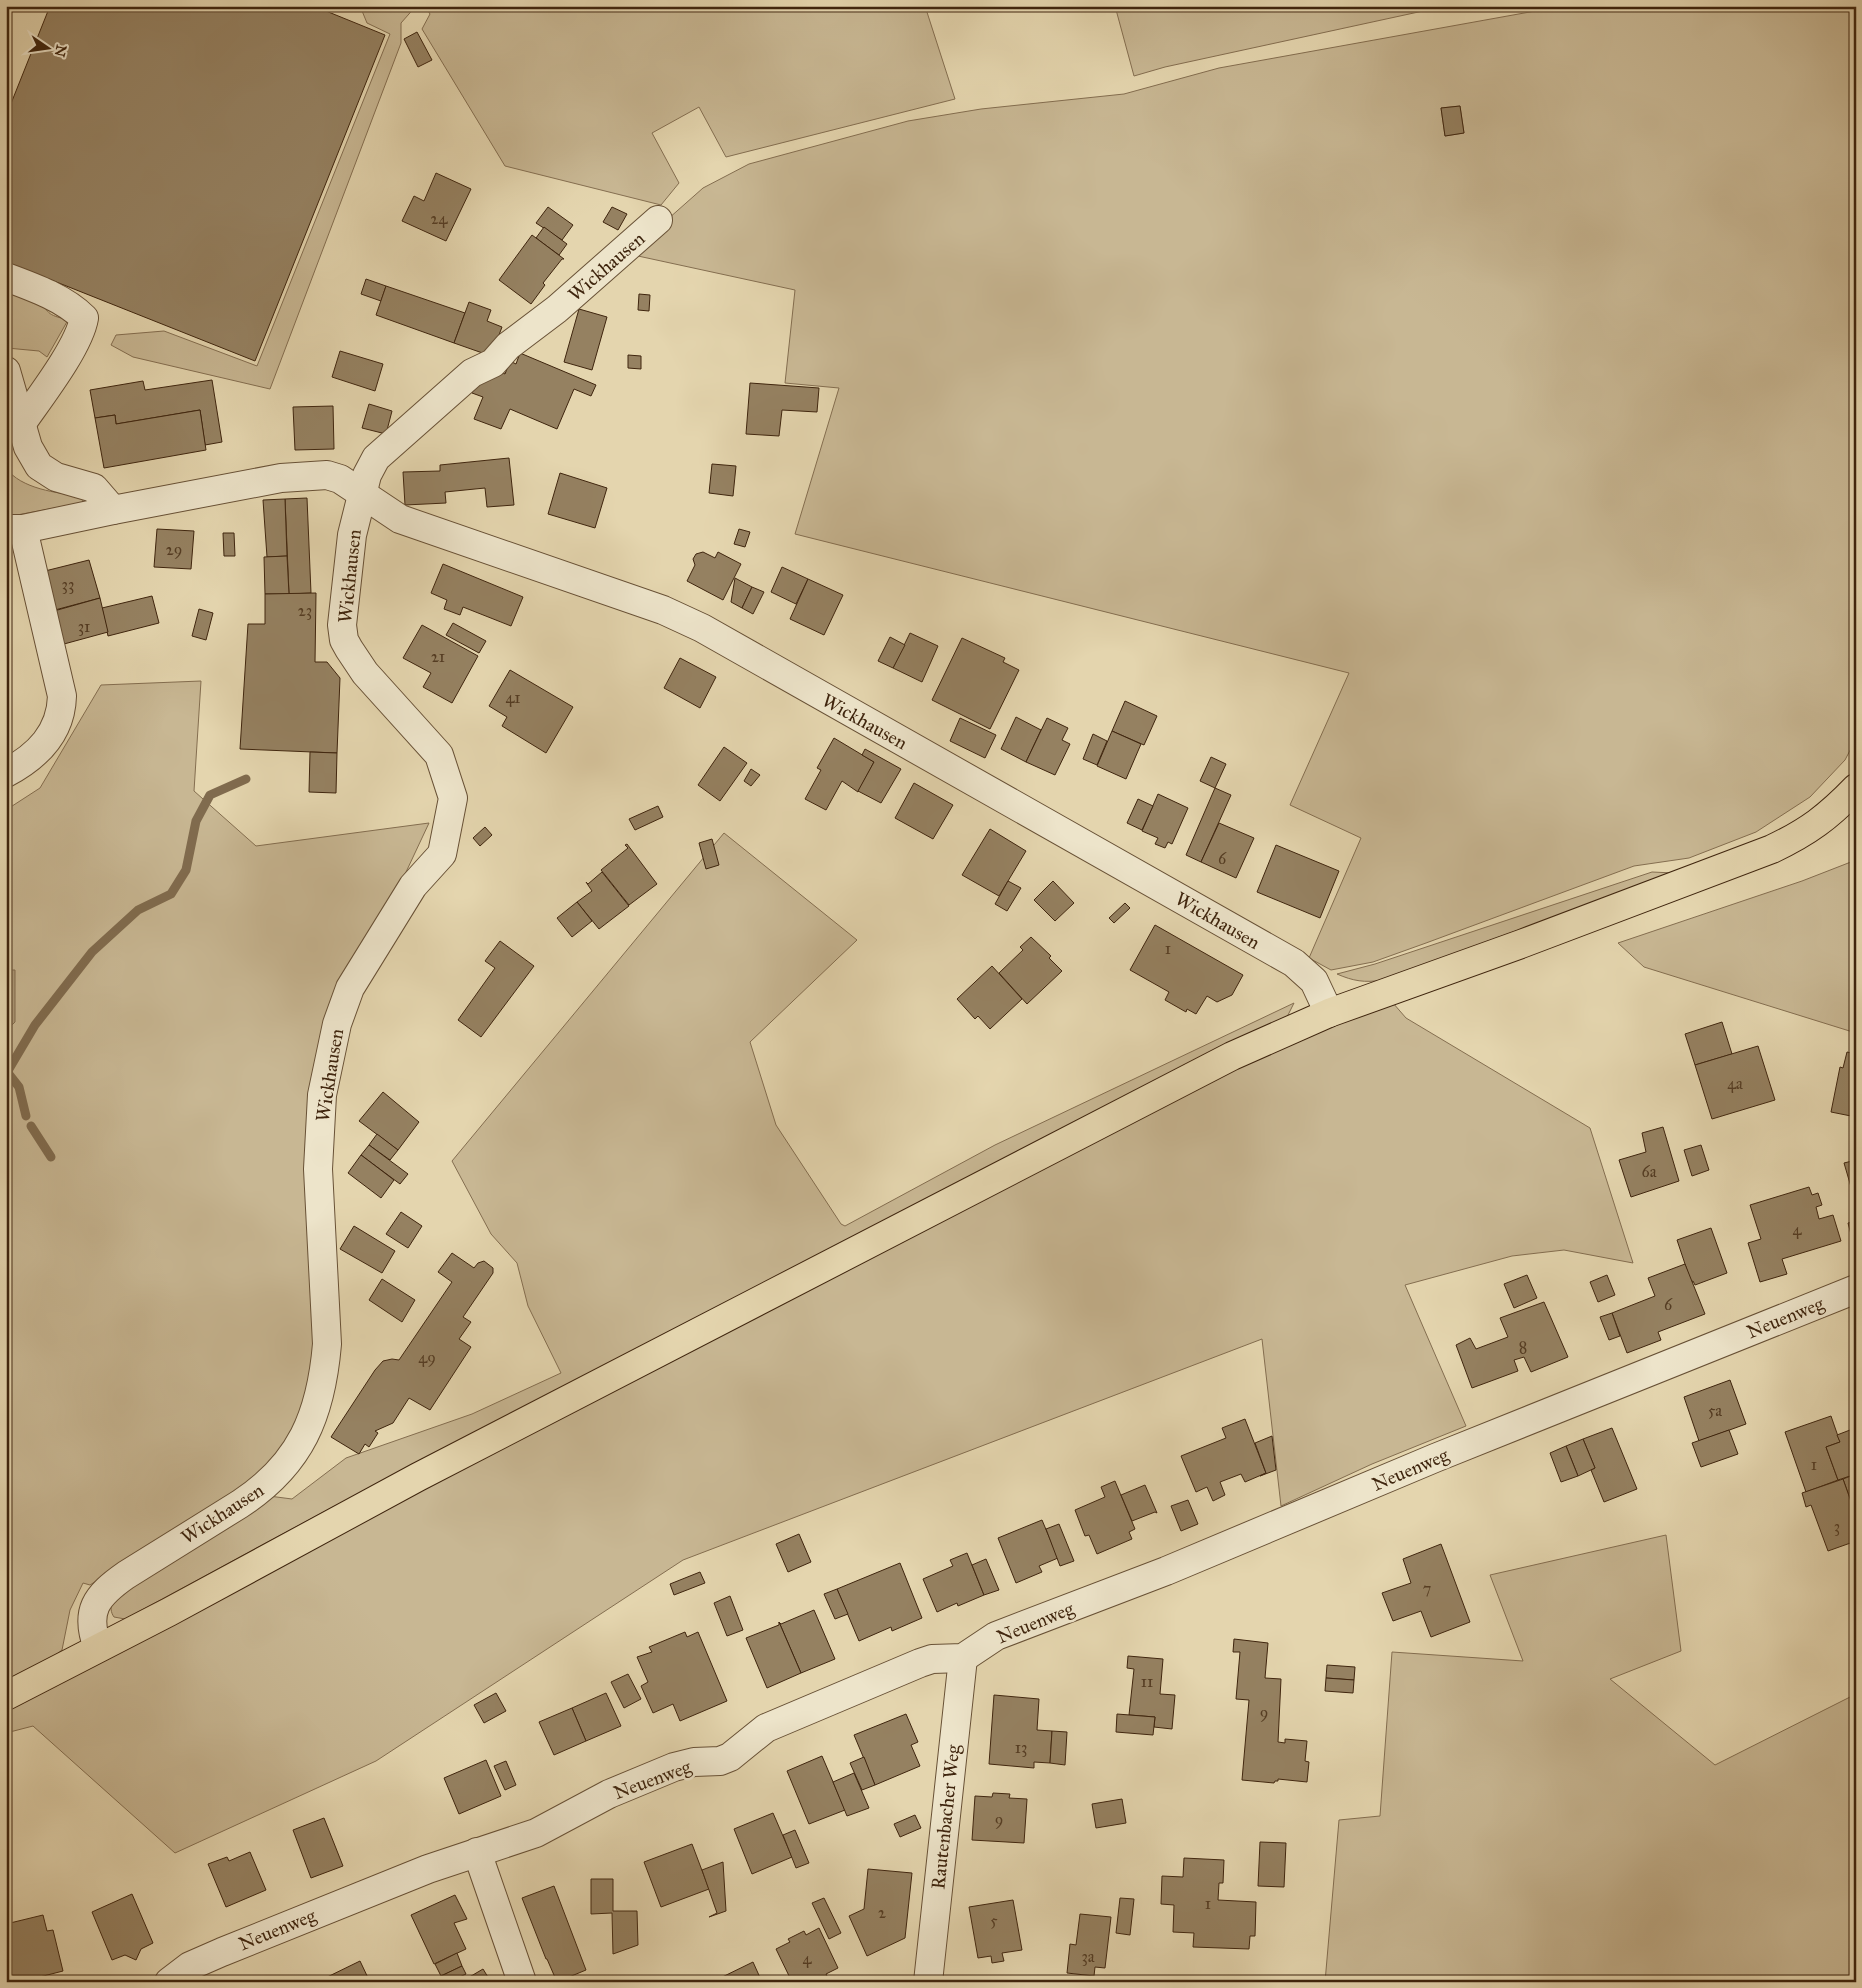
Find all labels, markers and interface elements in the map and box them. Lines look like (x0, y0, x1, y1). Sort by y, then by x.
north arrow (22, 22, 72, 72)
text: N (51, 43, 70, 59)
house number: 24 (431, 209, 448, 228)
street label: Wickhausen (563, 227, 649, 306)
street label: Wickhausen (333, 528, 366, 624)
house number: 29 (166, 540, 182, 559)
house number: 33 (62, 575, 74, 594)
house number: 23 (298, 601, 312, 620)
house number: 31 (78, 617, 90, 636)
house number: 21 (431, 647, 445, 666)
house number: 41 (505, 688, 521, 707)
street label: Wickhausen (818, 689, 911, 754)
house number: 6 (1218, 849, 1227, 868)
street label: Wickhausen (1171, 887, 1264, 954)
house number: 1 (1165, 939, 1171, 958)
street label: Wickhausen (311, 1027, 348, 1123)
house number: 4a (1727, 1074, 1743, 1093)
house number: 6a (1642, 1162, 1657, 1181)
house number: 4 (1793, 1220, 1803, 1239)
street label: Neuenweg (1743, 1292, 1828, 1344)
house number: 6 (1664, 1295, 1673, 1314)
house number: 8 (1519, 1338, 1527, 1357)
house number: 49 (418, 1348, 436, 1367)
house number: 5a (1708, 1401, 1722, 1420)
street label: Neuenweg (1368, 1443, 1452, 1497)
house number: 1 (1811, 1455, 1817, 1474)
street label: Wickhausen (177, 1478, 268, 1549)
house number: 3 (1834, 1517, 1840, 1536)
house number: 7 (1423, 1579, 1431, 1598)
street label: Neuenweg (993, 1597, 1078, 1649)
house number: 11 (1141, 1672, 1153, 1691)
house number: 9 (1260, 1703, 1268, 1722)
house number: 13 (1015, 1738, 1027, 1757)
street label: Rautenbacher Weg (926, 1743, 966, 1891)
street label: Neuenweg (610, 1755, 695, 1805)
house number: 9 (995, 1810, 1003, 1829)
house number: 1 (1205, 1894, 1211, 1913)
house number: 2 (878, 1903, 886, 1922)
street label: Neuenweg (235, 1904, 320, 1956)
house number: 5 (990, 1911, 998, 1930)
house number: 3a (1081, 1947, 1095, 1966)
house number: 4 (803, 1949, 813, 1968)

